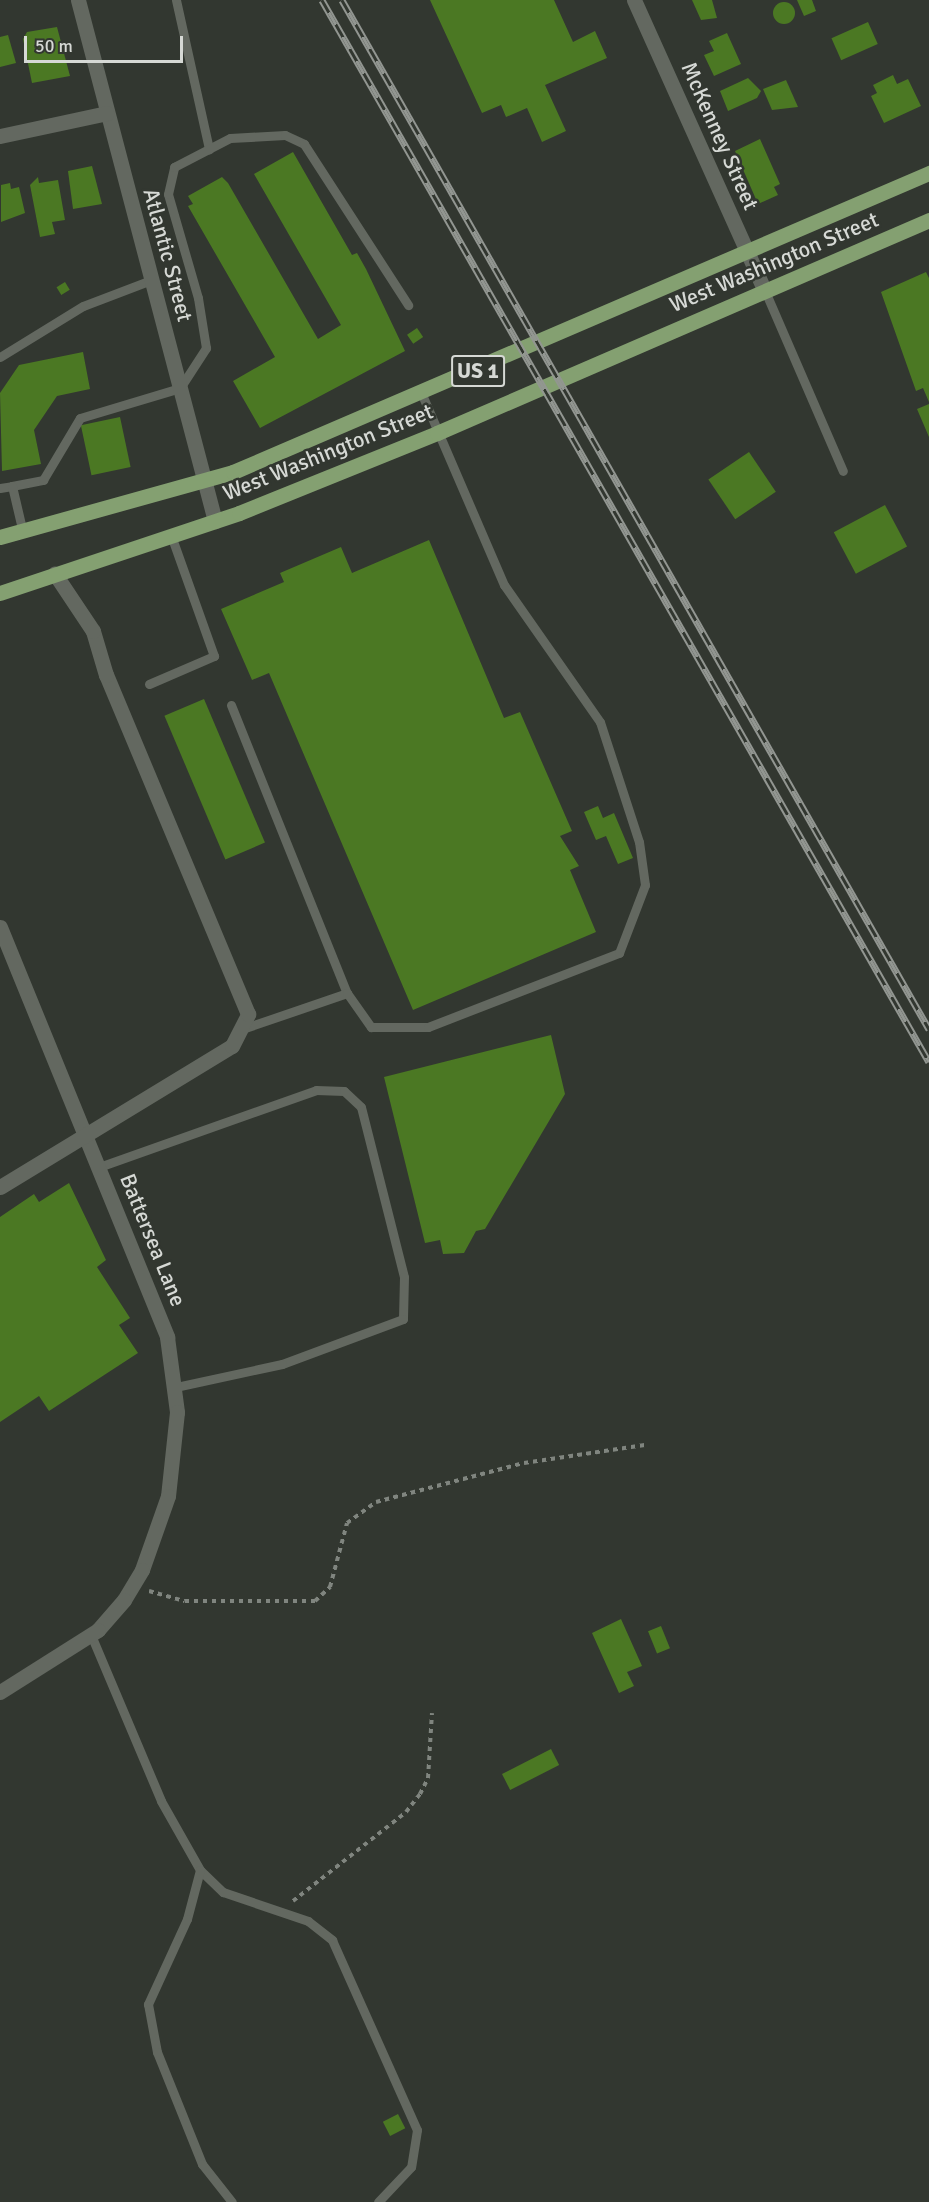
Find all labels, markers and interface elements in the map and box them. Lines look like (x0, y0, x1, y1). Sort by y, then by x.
scale bar (27, 24, 186, 62)
text: 50 m (35, 35, 73, 57)
street label: McKenney Street (676, 58, 764, 214)
street label: Atlantic Street (138, 186, 198, 324)
street label: West Washington Street (666, 206, 882, 318)
road number: US 1 (451, 353, 505, 389)
street label: West Washington Street (219, 398, 437, 506)
street label: Battersea Lane (114, 1170, 192, 1310)

